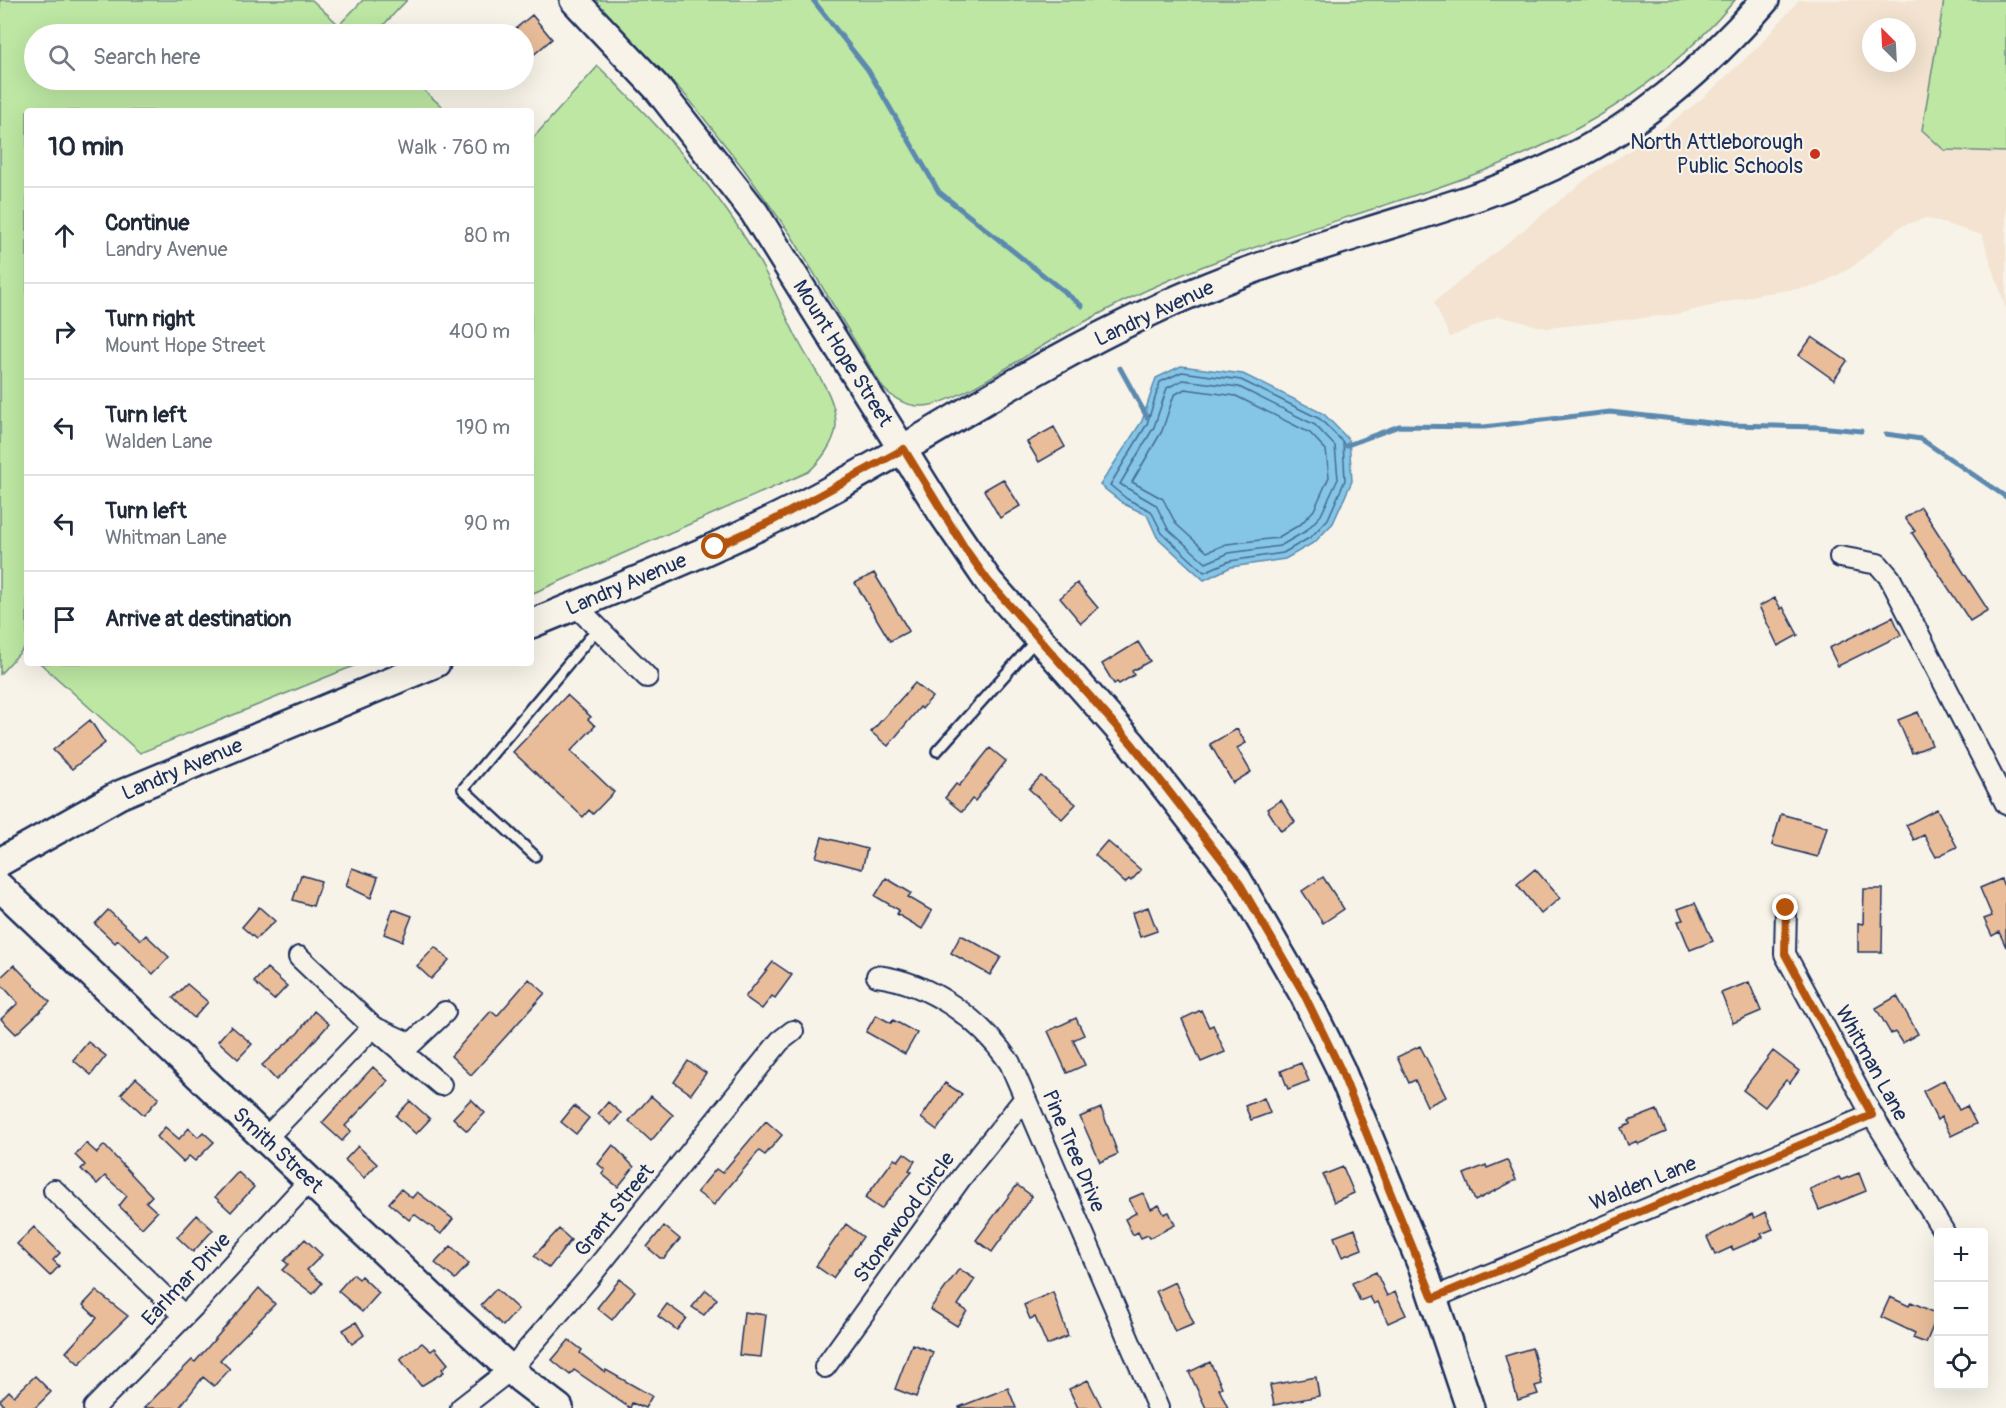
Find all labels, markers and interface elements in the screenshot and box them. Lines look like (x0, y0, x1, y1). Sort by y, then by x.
north arrow (1862, 18, 1916, 72)
search box (24, 24, 534, 90)
icon: search (45, 41, 78, 74)
text: Search here (93, 43, 200, 71)
place label: North Attleborough Public Schools (1630, 129, 1804, 180)
text: 10 min (48, 131, 124, 163)
text: Walk · 760 m (397, 135, 510, 160)
marker: North Attleborough Public Schools (1808, 147, 1822, 161)
text: Continue (105, 209, 189, 237)
icon: ahead (48, 219, 81, 252)
text: 80 m (464, 223, 510, 248)
text: Landry Avenue (105, 237, 228, 262)
street label: Landry Avenue (1090, 274, 1219, 353)
street label: Mount Hope Street (787, 275, 899, 432)
text: Turn right (105, 305, 195, 333)
icon: right (48, 315, 81, 348)
text: 400 m (449, 319, 510, 344)
text: Mount Hope Street (105, 333, 265, 358)
text: Turn left (105, 401, 187, 429)
icon: left (48, 411, 81, 444)
text: 190 m (456, 415, 510, 440)
text: Walden Lane (105, 429, 212, 454)
text: Turn left (105, 497, 187, 525)
icon: left (48, 507, 81, 540)
text: 90 m (464, 511, 510, 536)
text: Whitman Lane (105, 525, 227, 550)
route start (701, 533, 727, 559)
street label: Landry Avenue (562, 547, 691, 622)
icon: arrive (48, 603, 81, 636)
text: Arrive at destination (105, 605, 291, 633)
street label: Landry Avenue (118, 732, 247, 807)
route end (1772, 894, 1798, 920)
street label: Whitman Lane (1829, 1001, 1915, 1126)
street label: Pine Tree Drive (1036, 1086, 1112, 1217)
street label: Smith Street (227, 1101, 329, 1200)
street label: Stonewood Circle (848, 1146, 961, 1288)
street label: Walden Lane (1586, 1150, 1701, 1217)
street label: Grant Street (569, 1158, 661, 1262)
street label: Earlmar Drive (136, 1226, 237, 1332)
map controls (1934, 1228, 1988, 1390)
button: + (1934, 1228, 1988, 1282)
button: − (1934, 1282, 1988, 1336)
button: locate (1934, 1336, 1988, 1390)

